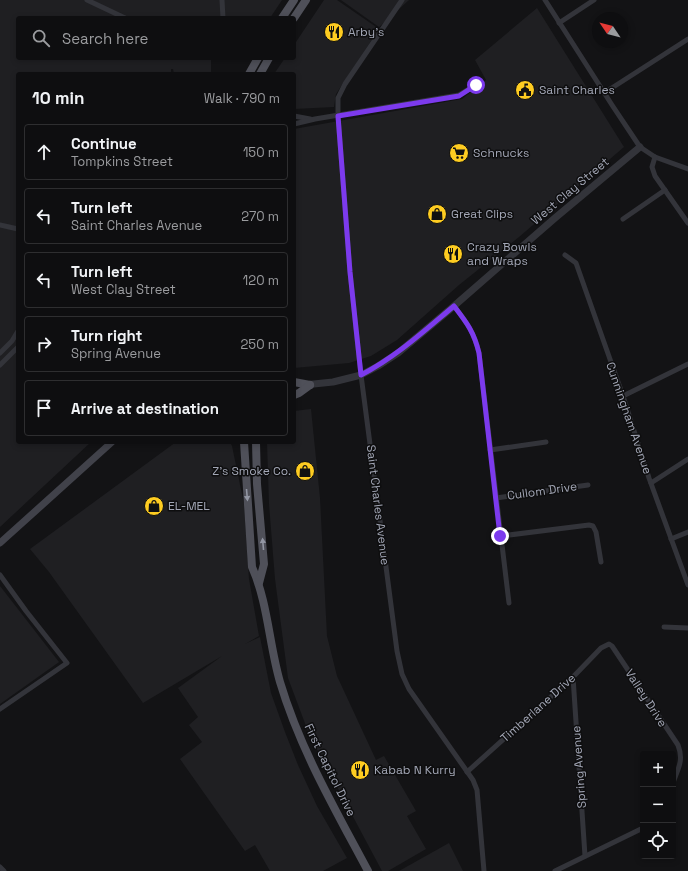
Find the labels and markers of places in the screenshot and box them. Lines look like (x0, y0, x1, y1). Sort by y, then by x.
restaurant icon: Arby's (323, 21, 345, 43)
place label: Arby's (348, 24, 384, 40)
public building icon: Saint Charles (514, 79, 536, 101)
place label: Saint Charles (539, 82, 615, 98)
supermarket icon: Schnucks (448, 142, 470, 164)
place label: Schnucks (473, 145, 529, 161)
shop icon: Great Clips (426, 203, 448, 225)
place label: Great Clips (451, 206, 513, 222)
place label: Crazy Bowls and Wraps (467, 239, 537, 269)
restaurant icon: Crazy Bowls and Wraps (442, 243, 464, 265)
shop icon: Z’s Smoke Co. (294, 460, 316, 482)
place label: Z’s Smoke Co. (212, 463, 291, 479)
shop icon: EL-MEL (143, 495, 165, 517)
place label: EL-MEL (168, 498, 210, 514)
restaurant icon: Kabab N Kurry (349, 759, 371, 781)
place label: Kabab N Kurry (374, 762, 456, 778)

